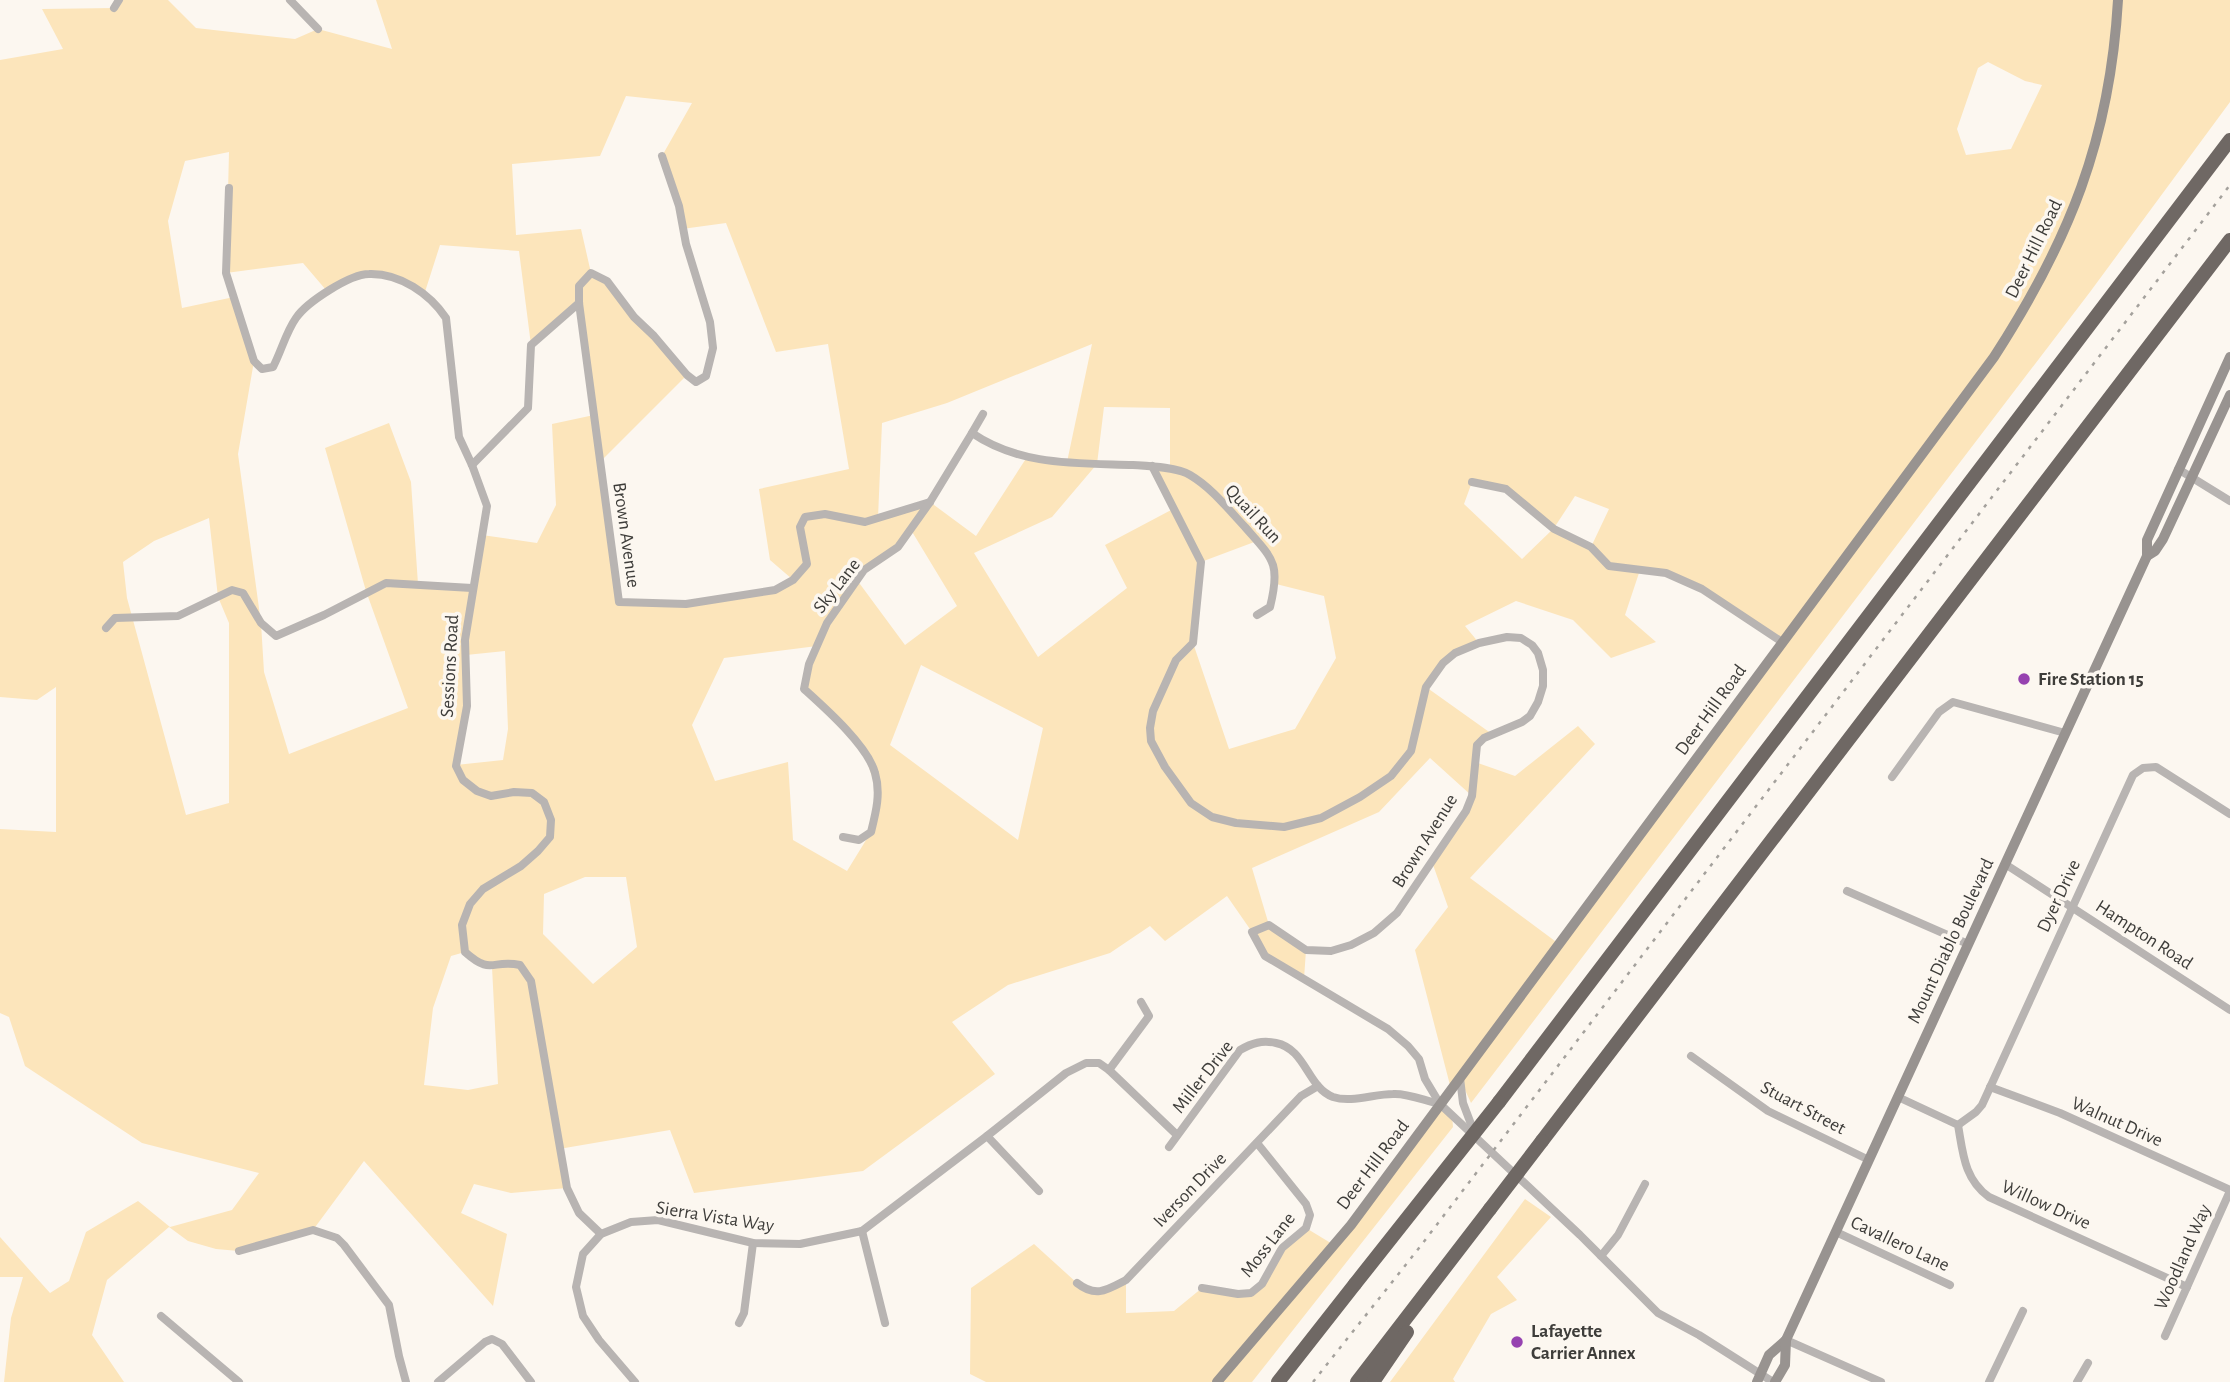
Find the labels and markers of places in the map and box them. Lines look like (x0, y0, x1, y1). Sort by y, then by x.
place label: Fire Station 15 (2038, 670, 2144, 689)
marker: Fire Station 15 (2016, 671, 2032, 687)
place label: Lafayette Carrier Annex (1531, 1322, 1636, 1363)
marker: Lafayette Carrier Annex (1509, 1334, 1525, 1350)

